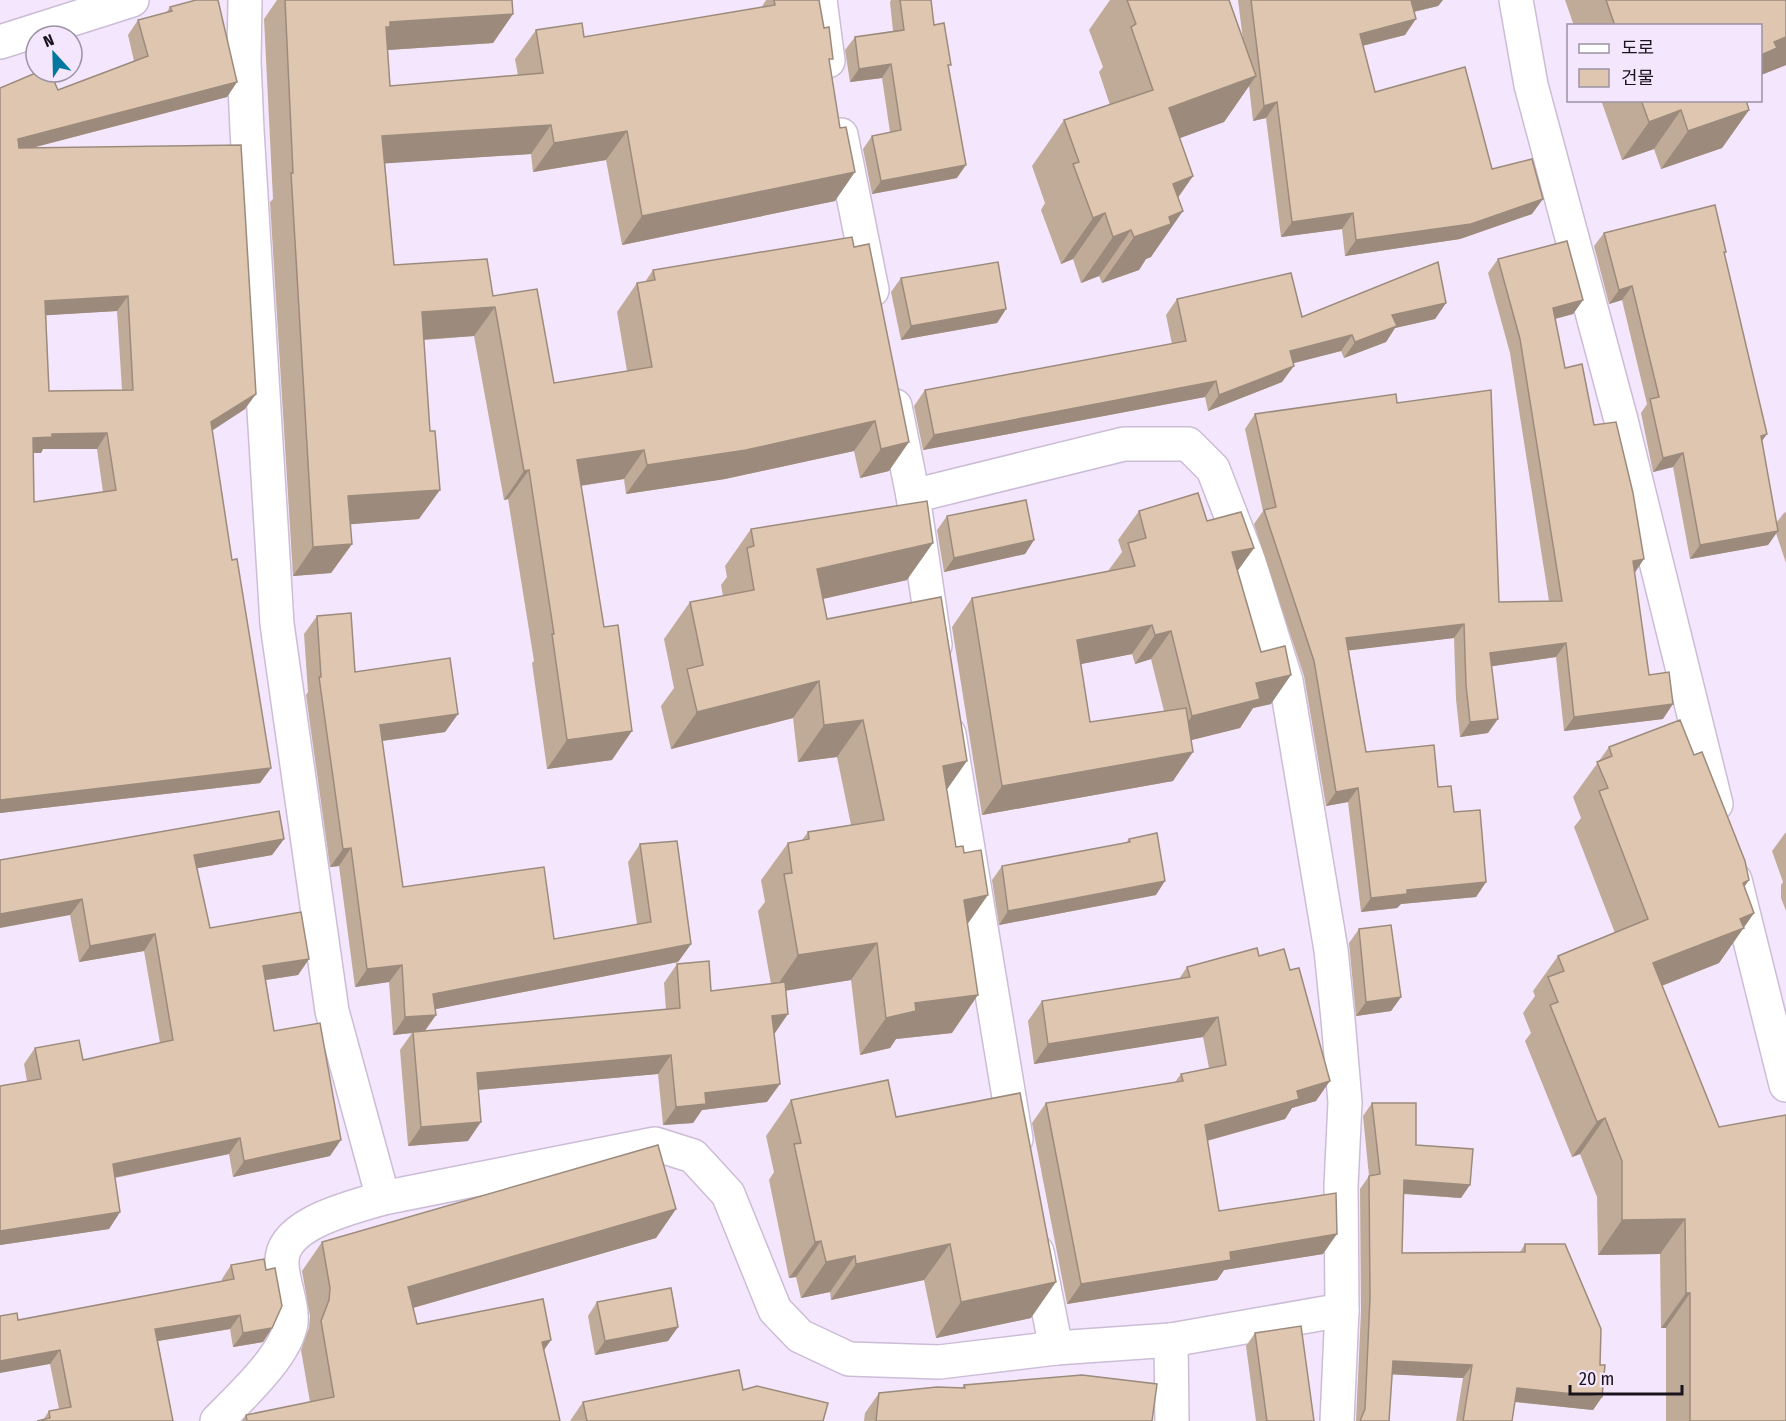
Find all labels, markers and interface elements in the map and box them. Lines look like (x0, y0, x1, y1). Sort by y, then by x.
north arrow (24, 24, 84, 84)
legend (1567, 24, 1762, 102)
text: N (41, 30, 57, 51)
text: 도로 (1621, 37, 1654, 59)
text: 건물 (1621, 67, 1654, 89)
scale bar (1570, 1358, 1682, 1396)
text: 20 m (1579, 1368, 1614, 1390)

